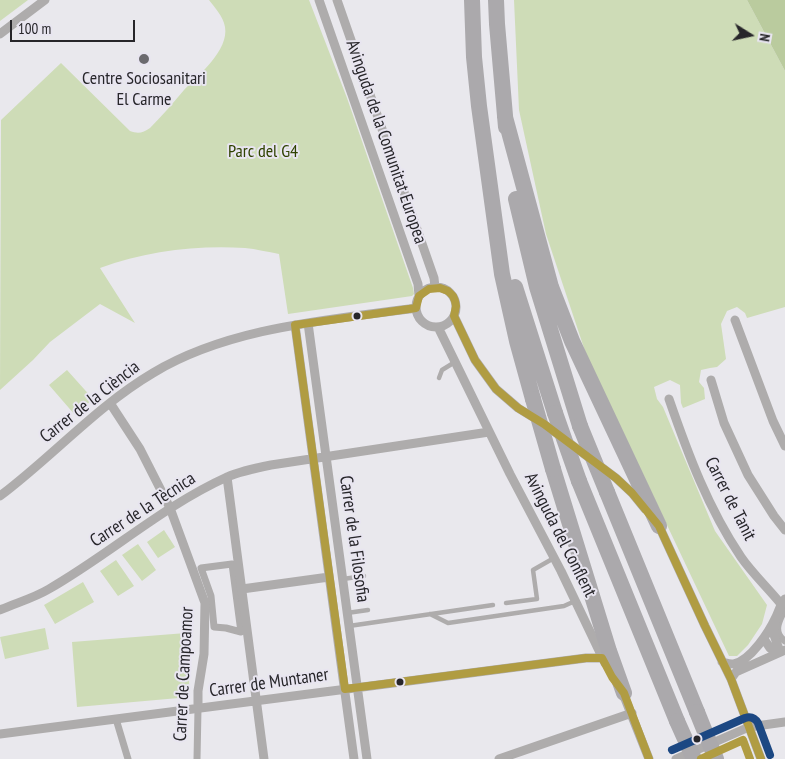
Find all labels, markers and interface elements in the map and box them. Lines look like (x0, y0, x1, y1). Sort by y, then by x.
scale bar (12, 10, 138, 42)
north arrow (725, 10, 775, 60)
text: 100 m (18, 19, 51, 38)
text: N (755, 32, 774, 43)
street label: Avinguda de la Comunitat Europea (341, 37, 431, 247)
marker: Centre Sociosanitari El Carme (137, 52, 151, 66)
place label: Centre Sociosanitari El Carme (82, 68, 206, 110)
park label: Parc del G4 (228, 141, 298, 163)
unlabelled marker (352, 311, 362, 321)
street label: Carrer de la Ciència (36, 356, 144, 448)
street label: Carrer de Tanit (700, 454, 760, 544)
street label: Carrer de la Tècnica (86, 468, 200, 552)
street label: Avinguda del Conflent (519, 469, 601, 601)
street label: Carrer de la Filosofia (334, 474, 374, 604)
street label: Carrer de Campoamor (170, 606, 198, 742)
street label: Carrer de Muntaner (208, 664, 330, 702)
unlabelled marker (395, 677, 405, 687)
unlabelled marker (692, 734, 702, 744)

